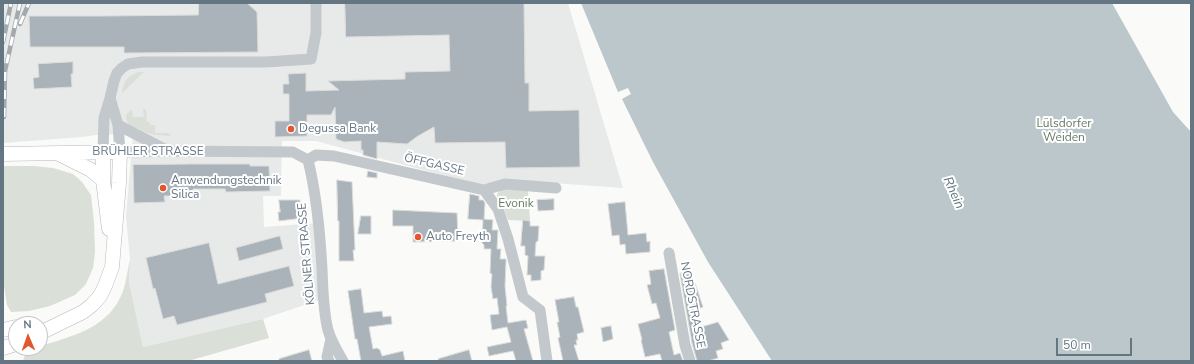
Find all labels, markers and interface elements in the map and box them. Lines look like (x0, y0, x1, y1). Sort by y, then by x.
park label: Lülsdorfer Weiden (1036, 117, 1092, 145)
place label: Degussa Bank (299, 122, 376, 136)
marker: Degussa Bank (286, 124, 296, 134)
street label: BRÜHLER STRASSE (92, 145, 204, 159)
street label: ÖFFGASSE (403, 151, 465, 179)
place label: Anwendungstechnik Silica (171, 174, 281, 202)
water label: Rhein (939, 175, 967, 211)
marker: Anwendungstechnik Silica (158, 183, 168, 193)
park label: Evonik (498, 197, 534, 211)
street label: KÖLNER STRASSE (295, 202, 319, 306)
place label: Auto Freyth (426, 230, 490, 244)
marker: Auto Freyth (413, 232, 423, 242)
street label: NORDSTRASSE (677, 261, 707, 349)
north arrow (8, 316, 48, 356)
text: N (23, 317, 32, 332)
scale bar (1058, 330, 1134, 356)
text: 50 m (1063, 337, 1091, 353)

